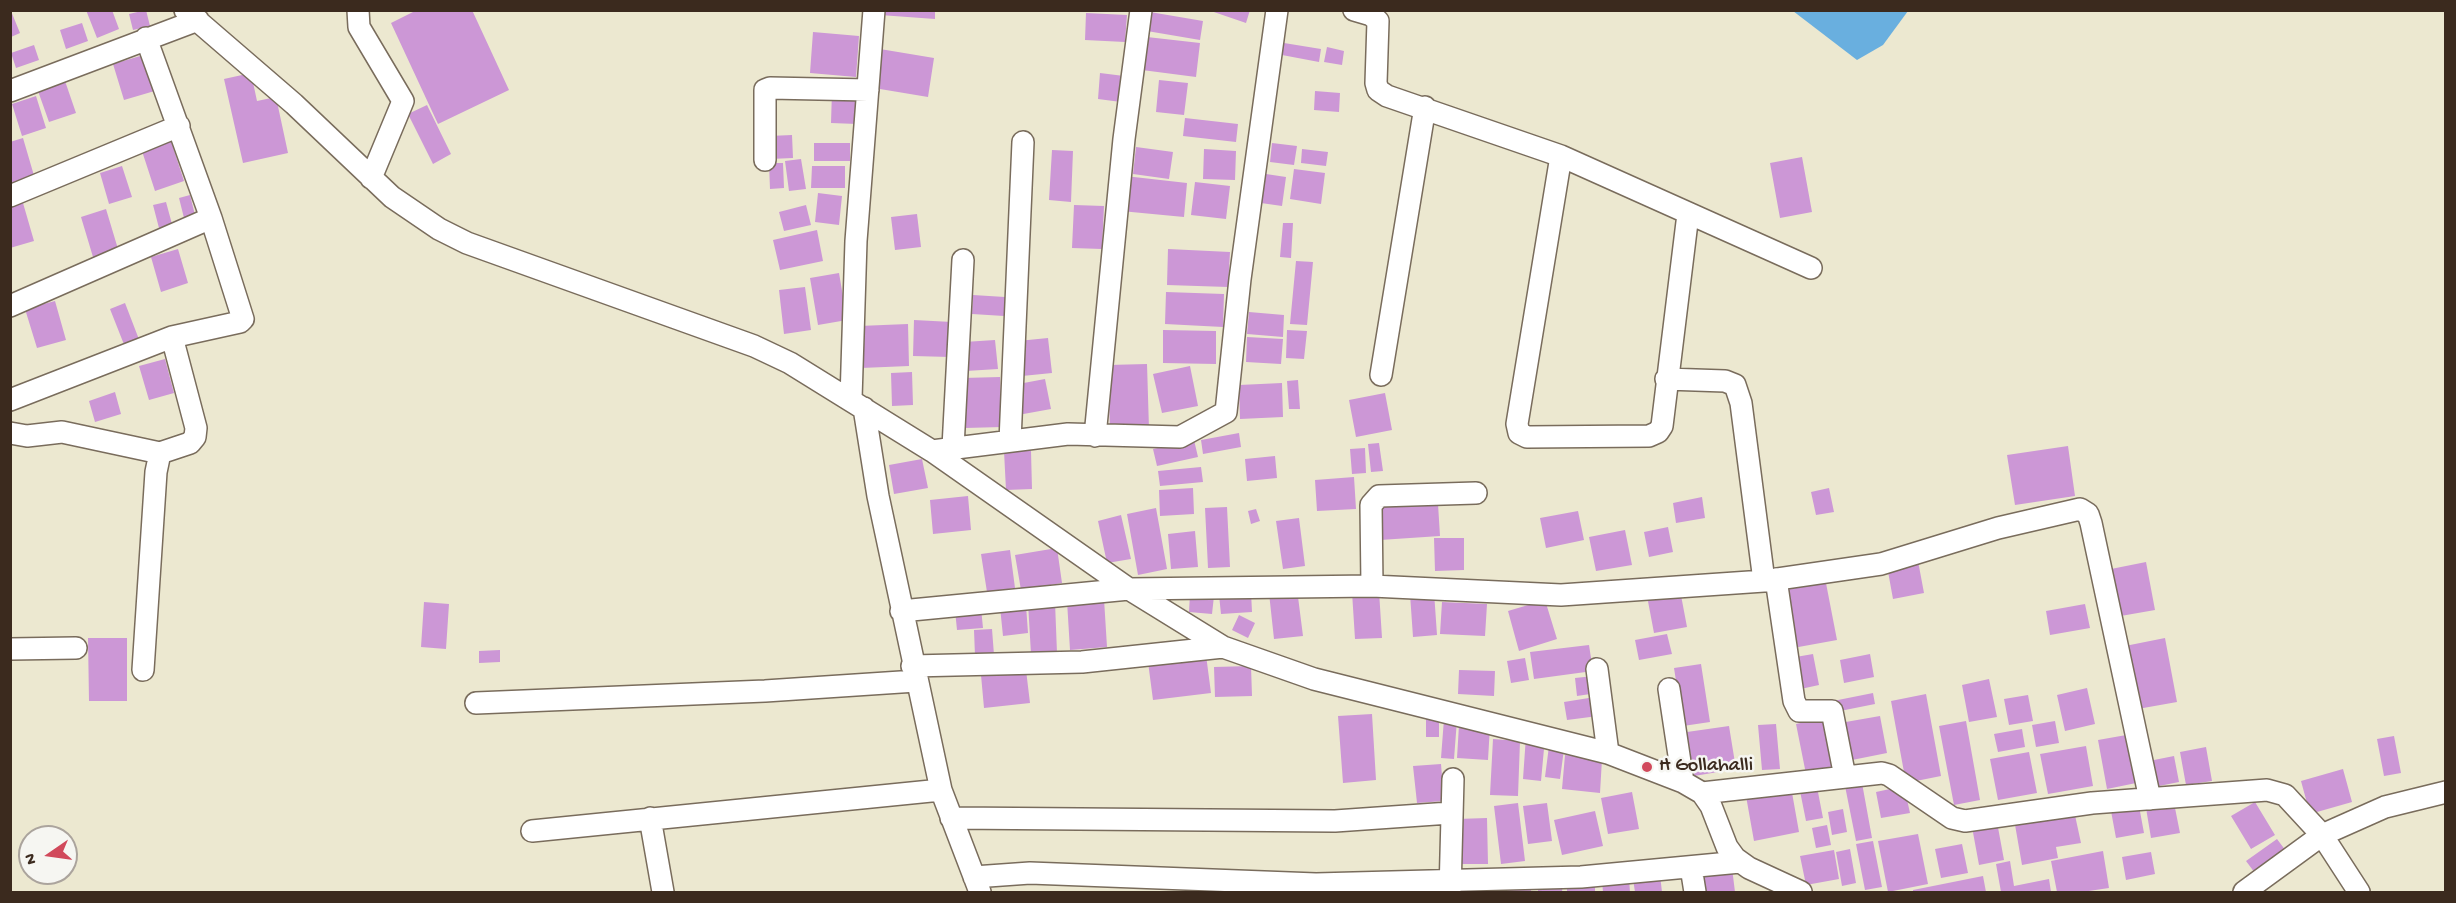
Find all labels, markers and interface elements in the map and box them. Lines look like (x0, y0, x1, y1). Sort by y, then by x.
place label: H Gollahalli (1659, 755, 1753, 779)
marker: H Gollahalli (1640, 760, 1654, 774)
north arrow (18, 825, 78, 885)
text: N (21, 851, 42, 866)

